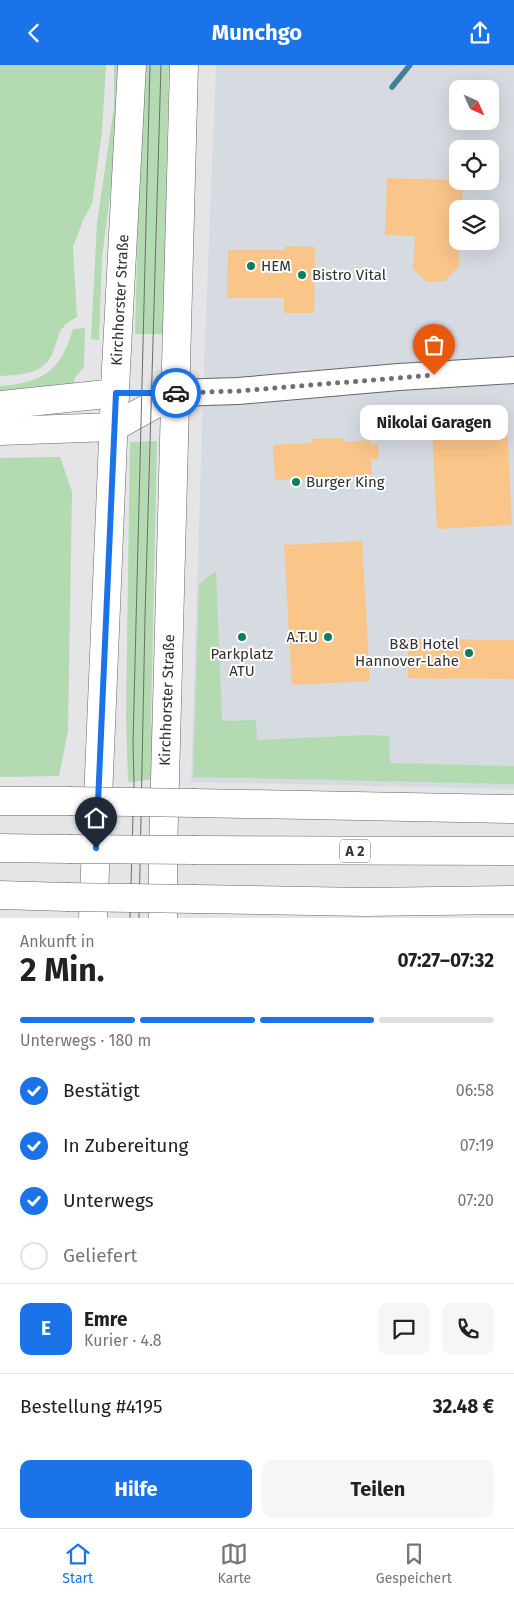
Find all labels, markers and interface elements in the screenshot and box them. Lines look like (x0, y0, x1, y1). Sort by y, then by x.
icon: back (20, 19, 48, 47)
text: Munchgo (212, 19, 302, 46)
icon: share (466, 19, 494, 47)
north arrow (449, 80, 499, 130)
map controls (449, 80, 499, 250)
button: locate (449, 140, 499, 190)
button: layers (449, 200, 499, 250)
street label: Kirchhorster Straße (108, 234, 132, 366)
place label: HEM (261, 257, 291, 275)
marker: HEM (245, 260, 257, 272)
place label: Bistro Vital (312, 266, 387, 284)
marker: Bistro Vital (296, 269, 308, 281)
pin (413, 324, 455, 375)
icon: bag (420, 331, 448, 359)
courier (151, 368, 201, 418)
icon: car (162, 379, 190, 407)
callout: Nikolai Garagen (360, 405, 508, 440)
text: Nikolai Garagen (377, 413, 491, 432)
place label: Burger King (306, 473, 385, 491)
marker: Burger King (290, 476, 302, 488)
place label: A.T.U (286, 628, 318, 646)
marker: Parkplatz ATU (236, 631, 248, 643)
marker: A.T.U (322, 631, 334, 643)
street label: Kirchhorster Straße (156, 634, 178, 766)
place label: B&B Hotel Hannover-Lahe (355, 635, 460, 670)
place label: Parkplatz ATU (211, 645, 274, 680)
marker: B&B Hotel Hannover-Lahe (463, 647, 475, 659)
pin (75, 797, 117, 848)
icon: home (82, 804, 110, 832)
road number: A 2 (340, 839, 370, 863)
text: Ankunft in (20, 932, 95, 951)
text: 07:27–07:32 (397, 949, 494, 972)
text: 2 Min. (20, 951, 104, 989)
text: Unterwegs · 180 m (20, 1031, 151, 1050)
icon: check (20, 1077, 48, 1105)
text: Bestätigt (63, 1079, 140, 1102)
text: 06:58 (456, 1081, 494, 1100)
icon: check (20, 1132, 48, 1160)
text: In Zubereitung (63, 1134, 188, 1157)
text: 07:19 (460, 1136, 494, 1155)
icon: check (20, 1187, 48, 1215)
text: Unterwegs (63, 1189, 154, 1212)
text: 07:20 (458, 1191, 494, 1210)
text: Geliefert (63, 1244, 137, 1267)
button: chat (378, 1303, 430, 1355)
button: phone (442, 1303, 494, 1355)
text: Emre (84, 1308, 127, 1331)
text: E (41, 1317, 51, 1340)
text: Kurier · 4.8 (84, 1331, 162, 1350)
text: Bestellung #4195 (20, 1395, 163, 1418)
text: 32.48 € (433, 1395, 494, 1418)
button: Hilfe (20, 1460, 252, 1518)
button: Teilen (262, 1460, 494, 1518)
tab: Start (62, 1540, 93, 1587)
tab: Karte (218, 1540, 251, 1587)
tab: Gespeichert (376, 1540, 452, 1587)

